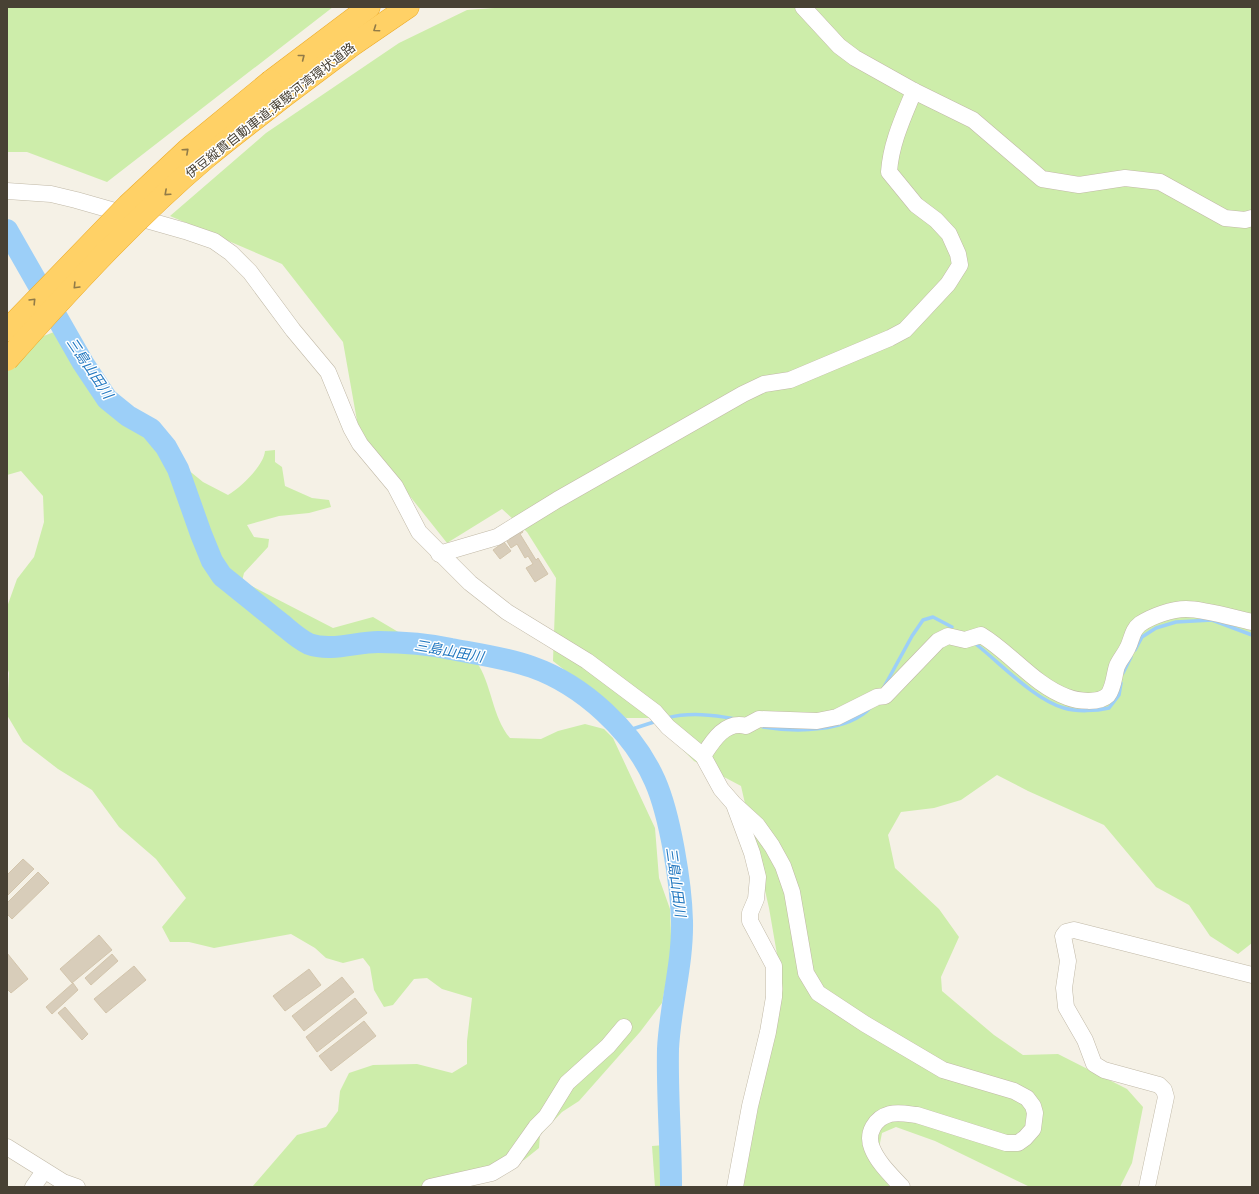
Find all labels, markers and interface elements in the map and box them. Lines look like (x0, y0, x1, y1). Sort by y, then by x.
one-way arrow (373, 24, 380, 31)
street label: 伊豆縦貫自動車道;東駿河湾環状道路 (182, 39, 358, 181)
one-way arrow (297, 55, 304, 62)
one-way arrow (181, 149, 188, 156)
one-way arrow (164, 189, 172, 196)
one-way arrow (73, 281, 80, 289)
one-way arrow (28, 298, 36, 306)
water label: 三島山田川 (63, 334, 118, 404)
water label: 三島山田川 (413, 636, 487, 666)
water label: 三島山田川 (662, 846, 690, 920)

